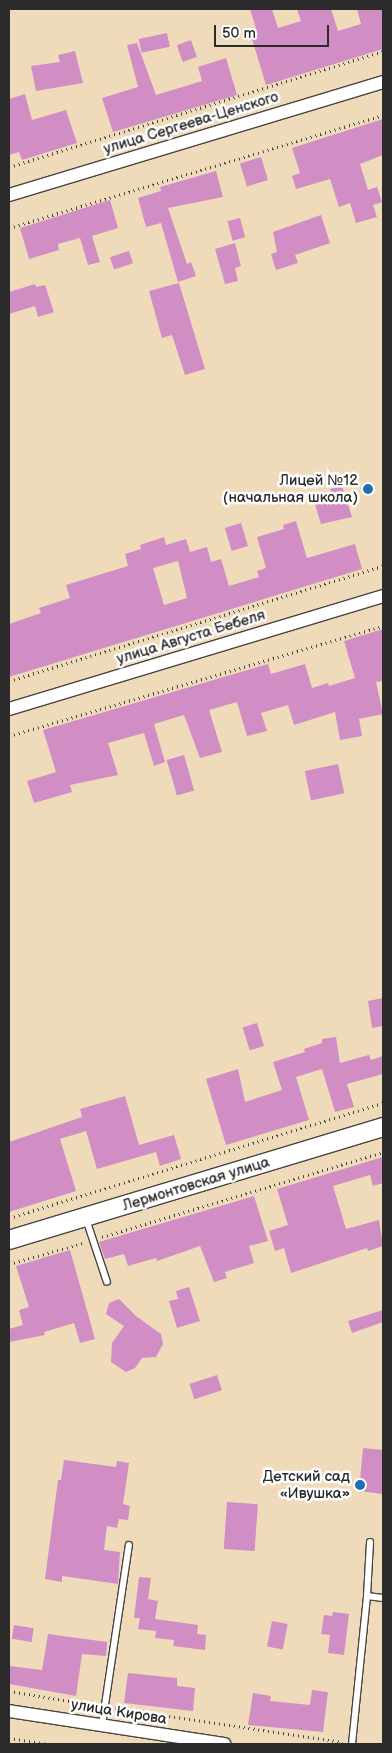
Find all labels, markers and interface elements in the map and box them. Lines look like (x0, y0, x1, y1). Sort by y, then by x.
scale bar (217, 15, 332, 47)
text: 50 m (222, 24, 256, 43)
street label: улица Сергеева-Ценского (101, 88, 281, 158)
place label: Лицей №12 (начальная школа) (223, 471, 358, 506)
marker: Лицей №12 (начальная школа) (362, 483, 374, 495)
street label: улица Августа Бебеля (115, 606, 267, 668)
street label: Лермонтовская улица (120, 1153, 272, 1215)
place label: Детский сад «Ивушка» (263, 1467, 350, 1502)
marker: Детский сад «Ивушка» (354, 1479, 366, 1491)
street label: улица Кирова (70, 1696, 168, 1728)

